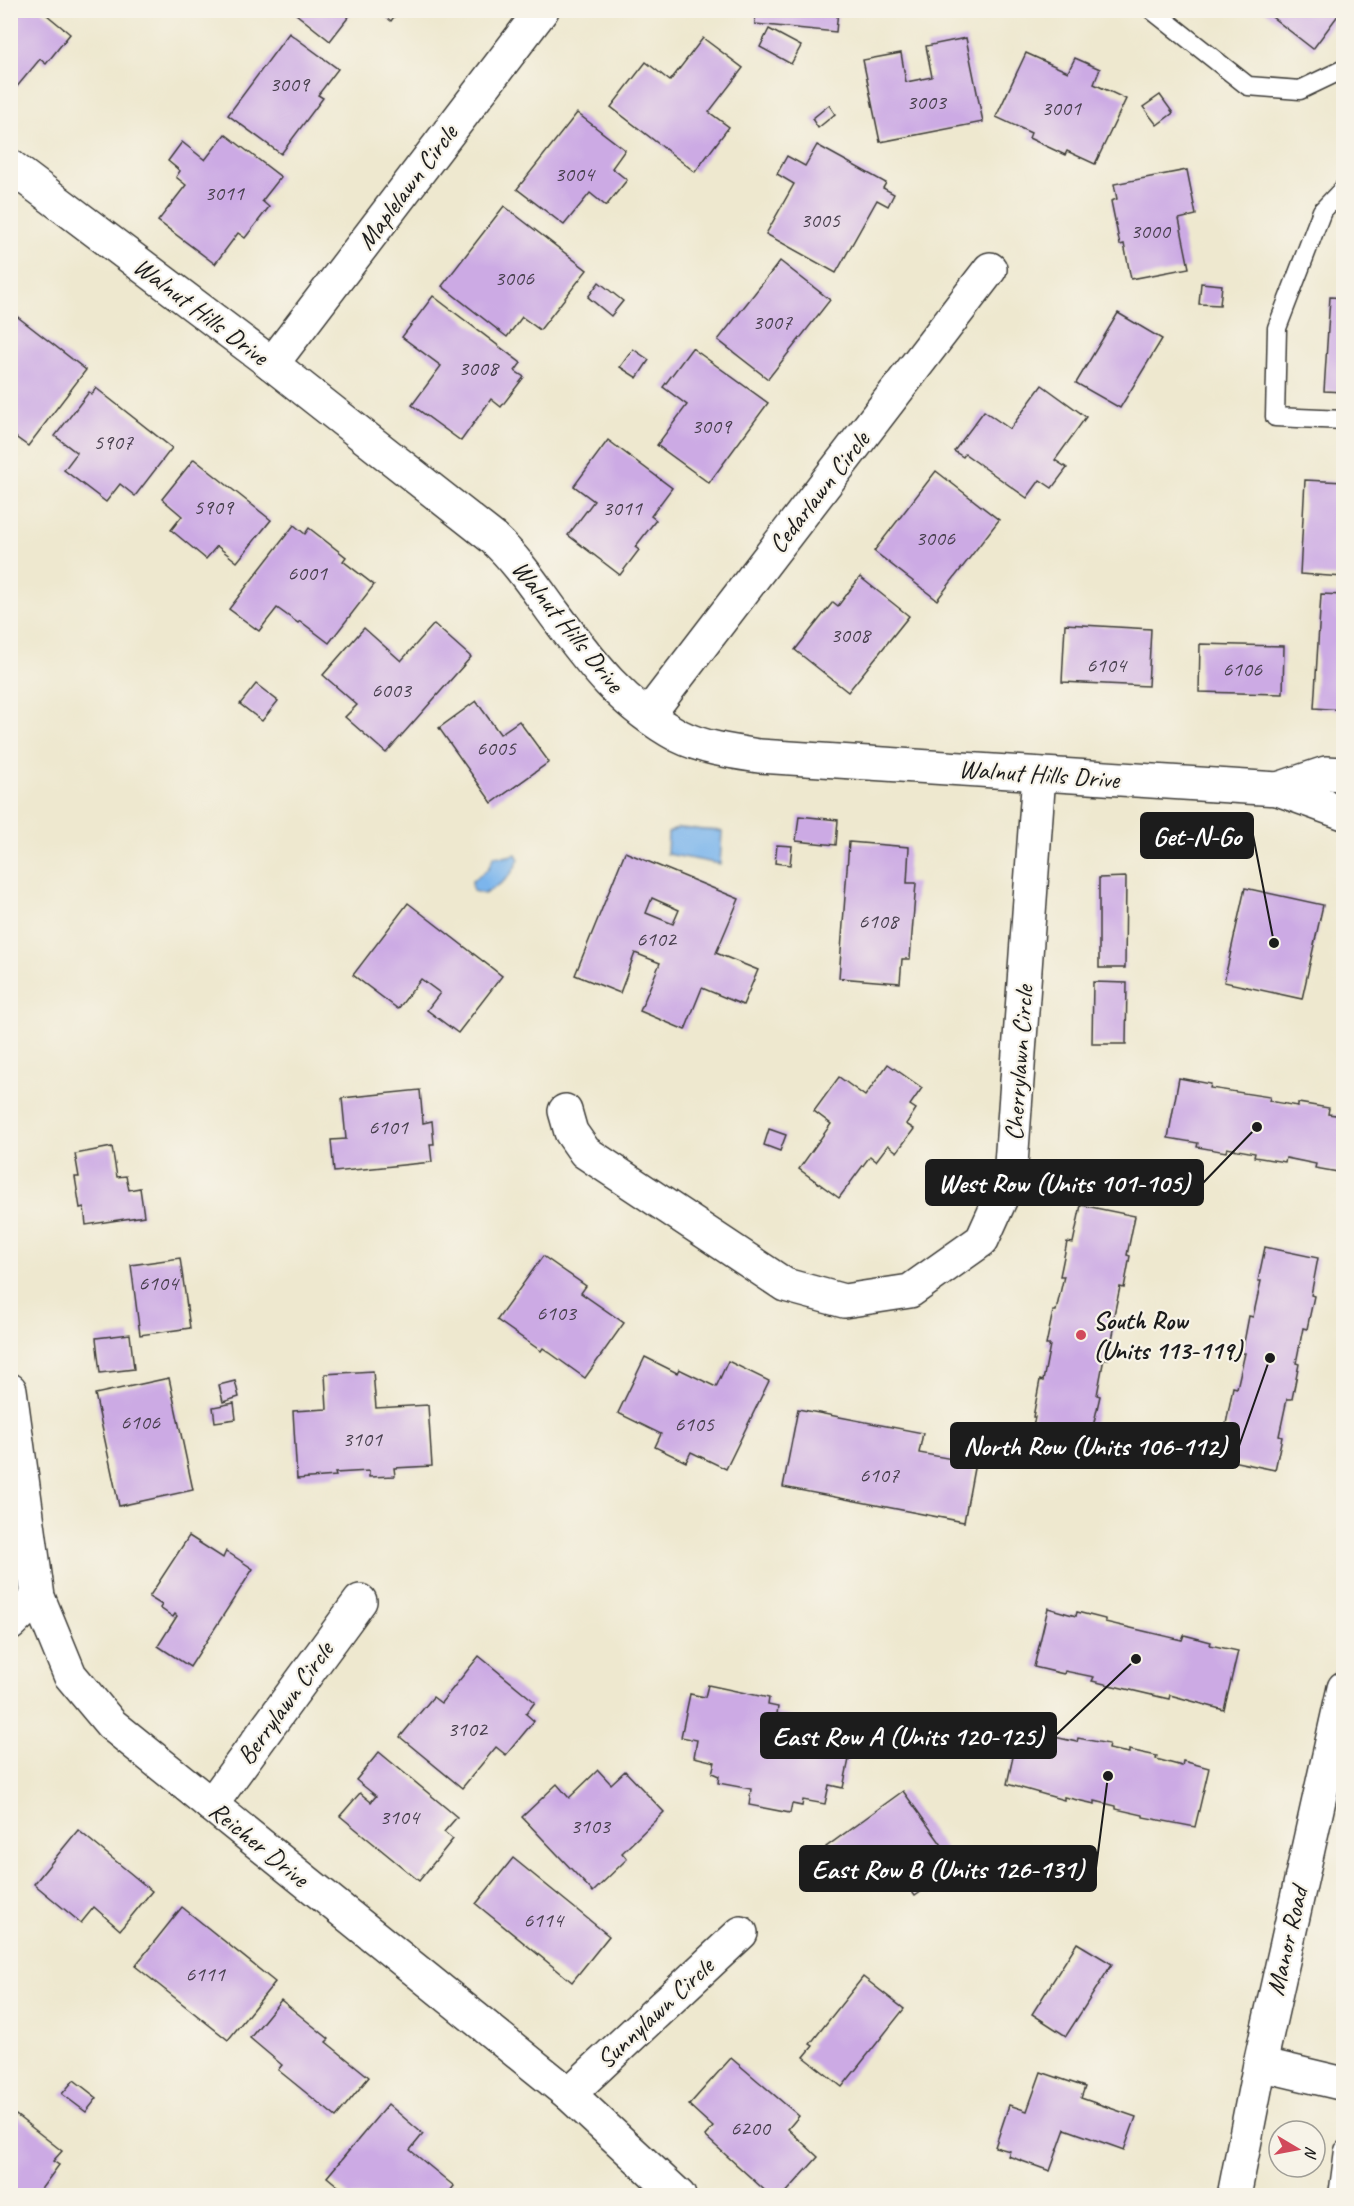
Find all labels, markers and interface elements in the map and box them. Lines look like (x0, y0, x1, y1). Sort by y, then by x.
house number: 3009 (269, 70, 311, 98)
house number: 3003 (906, 88, 948, 116)
house number: 3001 (1041, 94, 1082, 122)
street label: Maplelawn Circle (349, 117, 466, 256)
house number: 3004 (554, 160, 596, 188)
house number: 3011 (204, 179, 245, 207)
house number: 3005 (800, 206, 841, 234)
house number: 3000 (1130, 217, 1172, 245)
street label: Walnut Hills Drive (127, 250, 276, 373)
house number: 3006 (494, 264, 535, 292)
house number: 3007 (752, 308, 793, 336)
house number: 3008 (458, 354, 500, 382)
house number: 3009 (691, 412, 733, 440)
street label: Cedarlawn Circle (761, 423, 878, 560)
house number: 5907 (93, 428, 134, 456)
house number: 5909 (193, 493, 235, 521)
house number: 3011 (602, 494, 643, 522)
house number: 3006 (915, 524, 956, 552)
street label: Walnut Hills Drive (505, 553, 632, 700)
house number: 6001 (287, 559, 328, 587)
house number: 3008 (830, 621, 872, 649)
house number: 6104 (1086, 651, 1128, 679)
house number: 6106 (1222, 655, 1263, 683)
house number: 6003 (371, 676, 413, 704)
house number: 6005 (476, 734, 517, 762)
street label: Walnut Hills Drive (958, 752, 1122, 796)
callout: Get-N-Go (1141, 813, 1253, 858)
text: Get-N-Go (1153, 819, 1244, 853)
house number: 6108 (858, 907, 900, 935)
house number: 6102 (636, 925, 678, 953)
street label: Cherrylawn Circle (997, 982, 1041, 1142)
house number: 6101 (368, 1113, 409, 1141)
callout: West Row (Units 101-105) (926, 1160, 1203, 1205)
text: West Row (Units 101-105) (938, 1166, 1192, 1200)
house number: 6104 (138, 1269, 180, 1297)
house number: 6103 (536, 1299, 578, 1327)
place label: South Row (Units 113-119) (1093, 1304, 1245, 1367)
marker: South Row (Units 113-119) (1074, 1328, 1088, 1342)
house number: 6106 (120, 1408, 161, 1436)
house number: 6105 (674, 1410, 715, 1438)
callout: North Row (Units 106-112) (951, 1423, 1239, 1468)
house number: 3101 (342, 1425, 383, 1453)
text: North Row (Units 106-112) (963, 1429, 1229, 1463)
house number: 6107 (859, 1461, 900, 1489)
street label: Berrylawn Circle (229, 1633, 342, 1771)
callout: East Row A (Units 120-125) (761, 1713, 1056, 1758)
house number: 3102 (447, 1715, 489, 1743)
text: East Row A (Units 120-125) (772, 1719, 1046, 1753)
street label: Reicher Drive (202, 1794, 317, 1895)
house number: 3104 (379, 1803, 421, 1831)
house number: 3103 (570, 1812, 612, 1840)
callout: East Row B (Units 126-131) (800, 1846, 1096, 1891)
text: East Row B (Units 126-131) (812, 1852, 1086, 1886)
street label: Manor Road (1259, 1880, 1316, 1998)
house number: 6114 (523, 1906, 565, 1934)
street label: Sunnylawn Circle (589, 1948, 722, 2076)
house number: 6111 (185, 1960, 226, 1988)
house number: 6200 (730, 2114, 772, 2142)
north arrow (1267, 2119, 1327, 2179)
text: N (1300, 2145, 1321, 2161)

